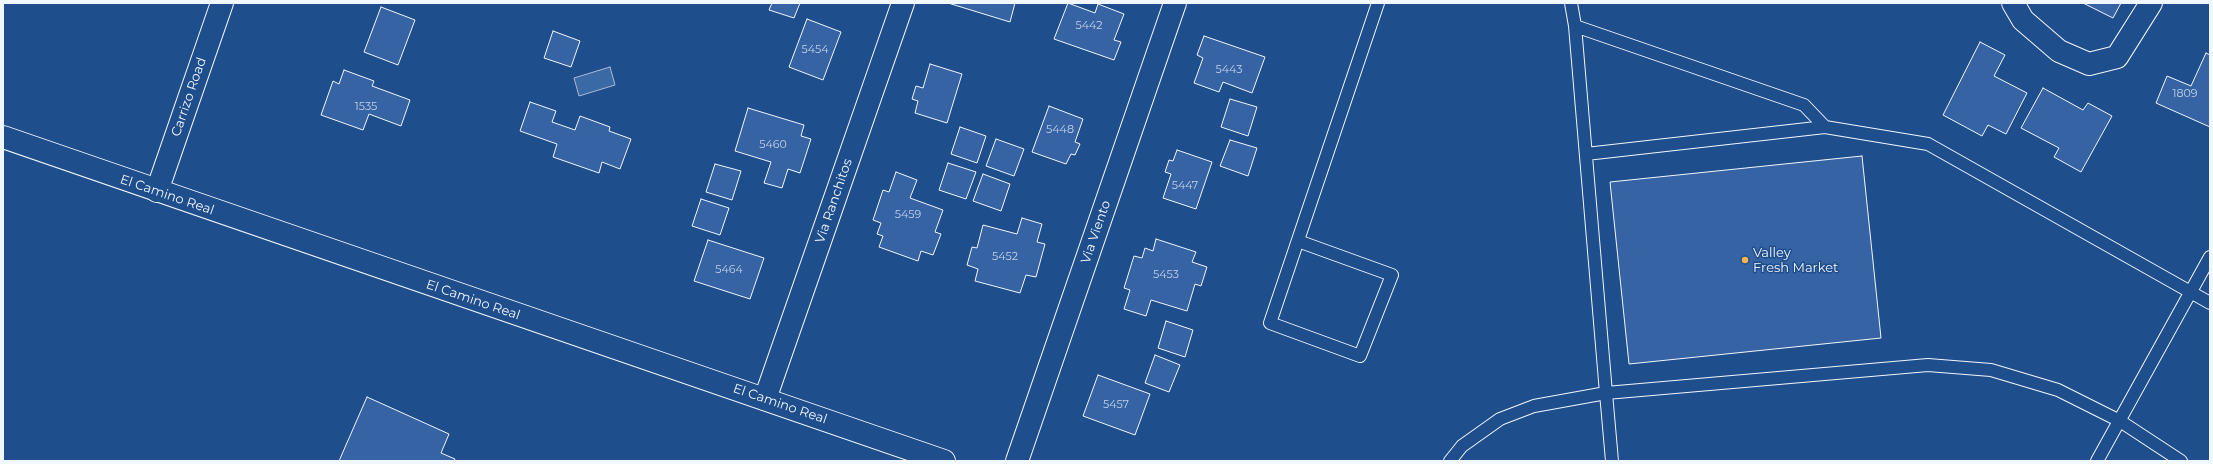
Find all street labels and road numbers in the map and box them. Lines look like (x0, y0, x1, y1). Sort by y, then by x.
street label: Carrizo Road (168, 55, 210, 139)
street label: Via Ranchitos (812, 157, 856, 245)
street label: El Camino Real (118, 172, 216, 218)
street label: Via Viento (1078, 198, 1114, 266)
street label: El Camino Real (424, 277, 522, 323)
street label: El Camino Real (731, 381, 829, 427)

